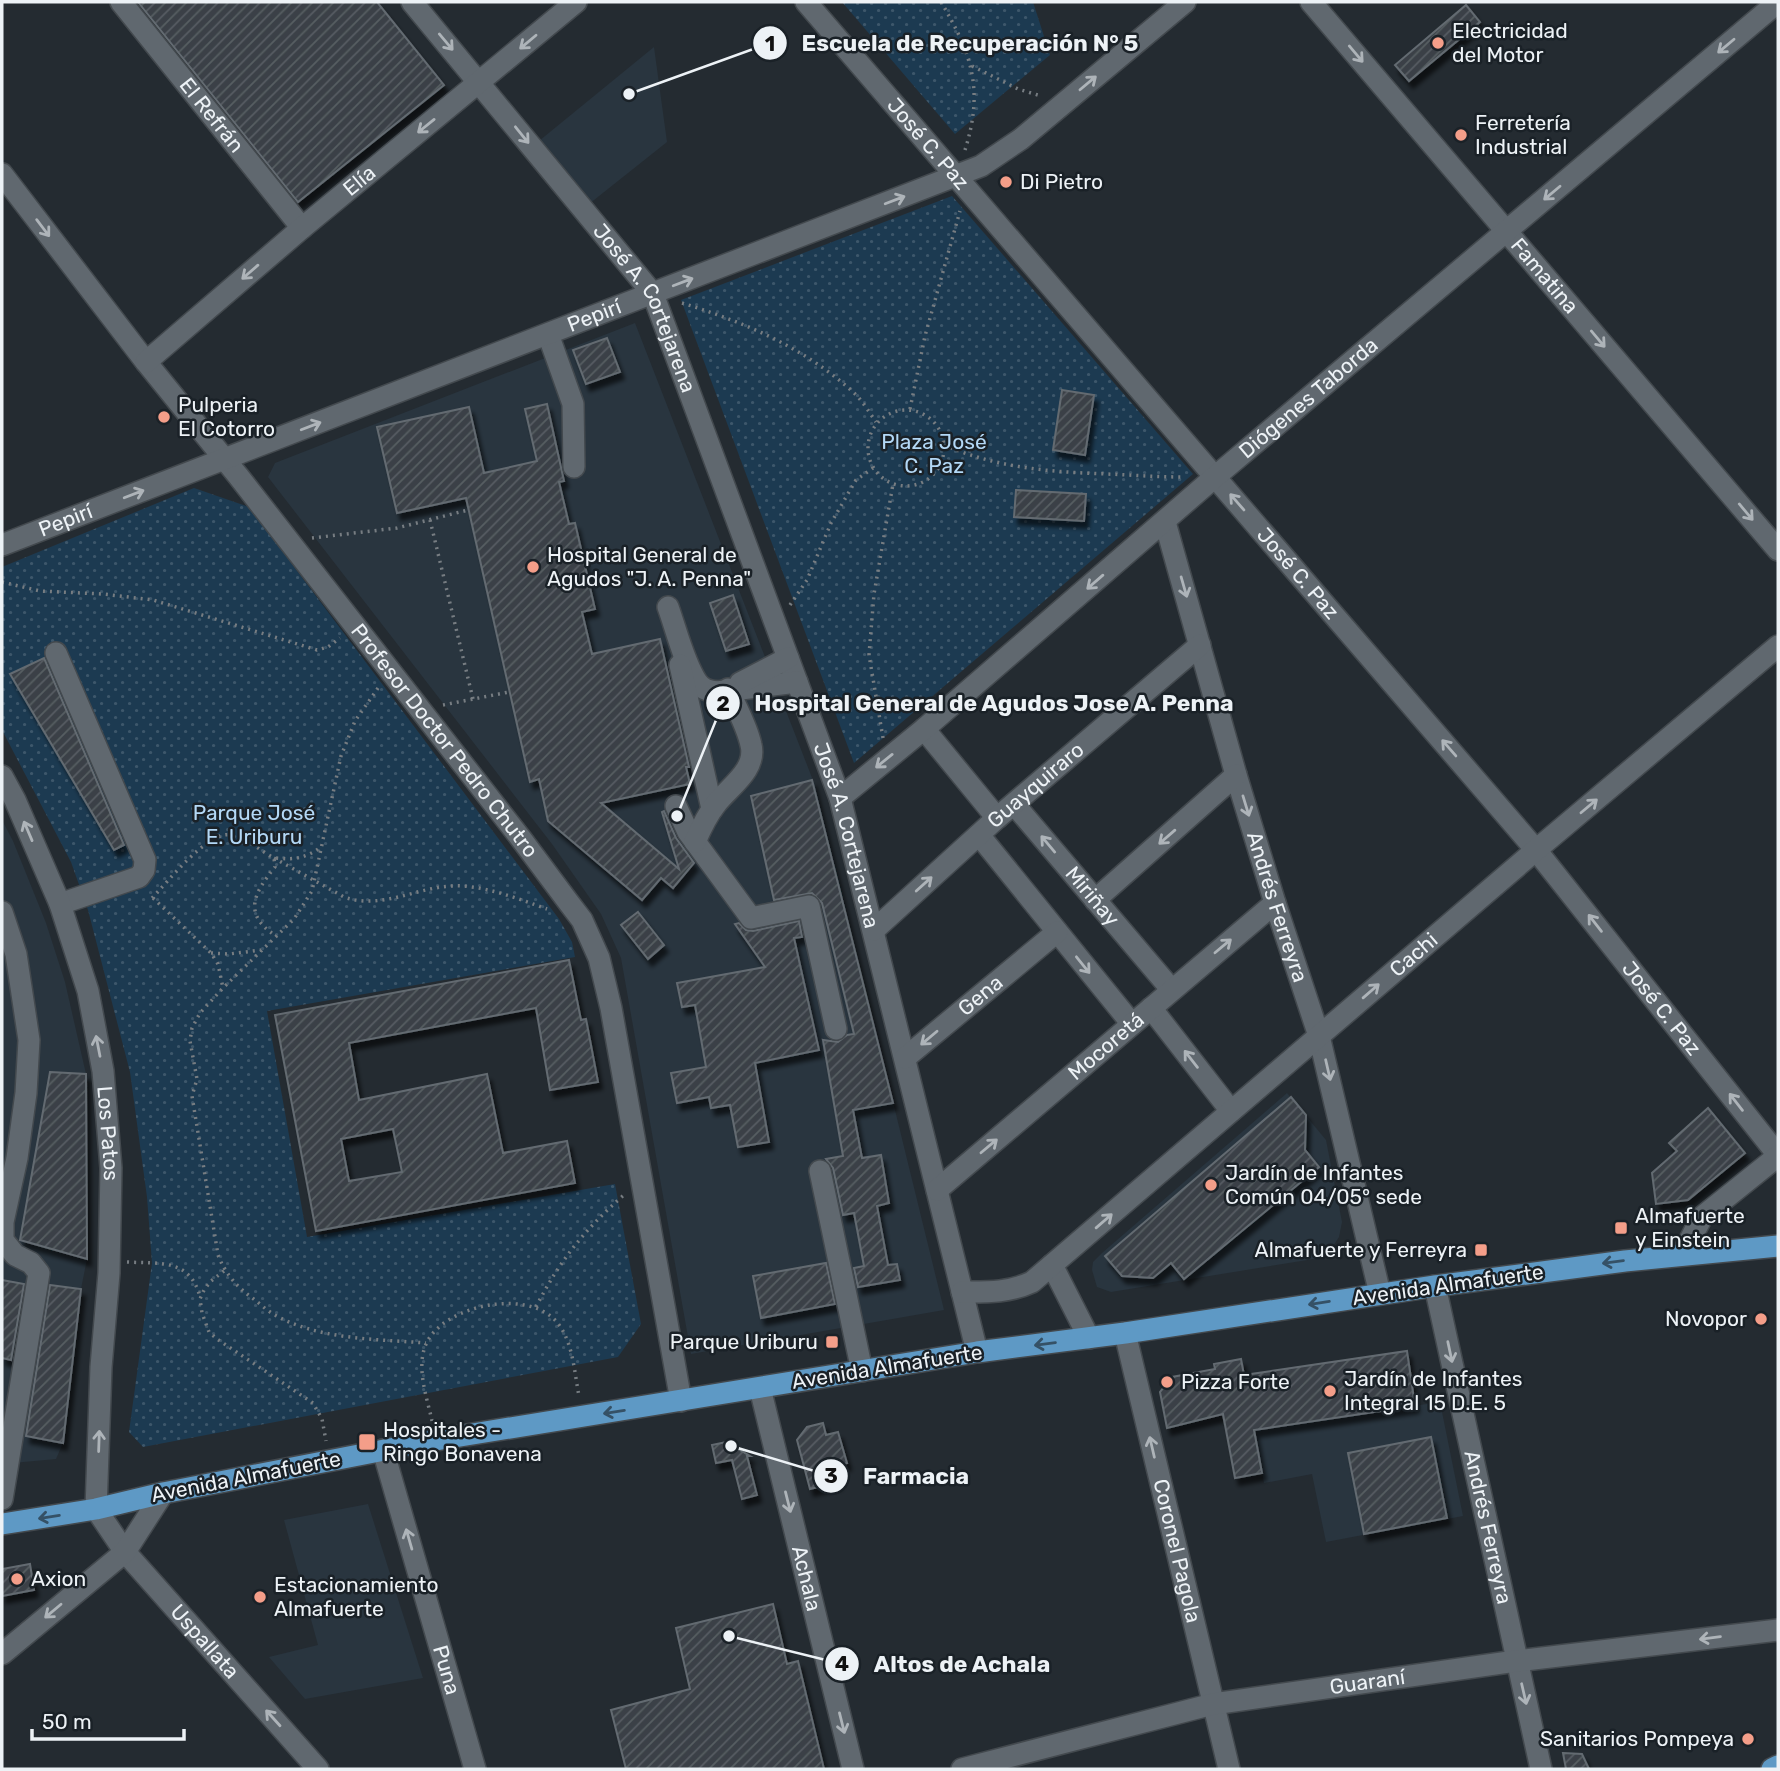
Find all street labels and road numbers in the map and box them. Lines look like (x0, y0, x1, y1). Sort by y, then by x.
street label: El Refrán (175, 72, 249, 157)
street label: José C. Paz (882, 93, 975, 194)
street label: Elía (338, 160, 380, 201)
street label: José A. Cortejarena (588, 218, 701, 396)
street label: Famatina (1506, 233, 1584, 318)
street label: Pepirí (563, 293, 625, 337)
street label: Diógenes Taborda (1234, 332, 1383, 463)
street label: Pepirí (35, 498, 97, 542)
street label: José C. Paz (1252, 522, 1345, 624)
street label: Profesor Doctor Pedro Chutro (346, 618, 544, 862)
street label: Guayquiraro (982, 737, 1089, 833)
street label: José A. Cortejarena (809, 739, 885, 931)
street label: Andrés Ferreyra (1242, 829, 1313, 985)
street label: Miriñay (1060, 861, 1125, 931)
street label: Cachi (1384, 927, 1442, 982)
street label: José C. Paz (1617, 956, 1707, 1060)
street label: Gena (953, 969, 1008, 1021)
street label: Mocoretá (1063, 1007, 1149, 1085)
street label: Los Patos (92, 1085, 124, 1181)
street label: Avenida Almafuerte (1351, 1259, 1545, 1310)
street label: Avenida Almafuerte (790, 1339, 984, 1394)
street label: Avenida Almafuerte (149, 1446, 343, 1507)
street label: Andrés Ferreyra (1459, 1448, 1517, 1606)
street label: Coronel Pagola (1148, 1476, 1207, 1625)
street label: Achala (787, 1543, 827, 1614)
street label: Uspallata (166, 1599, 245, 1684)
street label: Puna (428, 1642, 466, 1698)
street label: Guaraní (1328, 1664, 1407, 1699)

